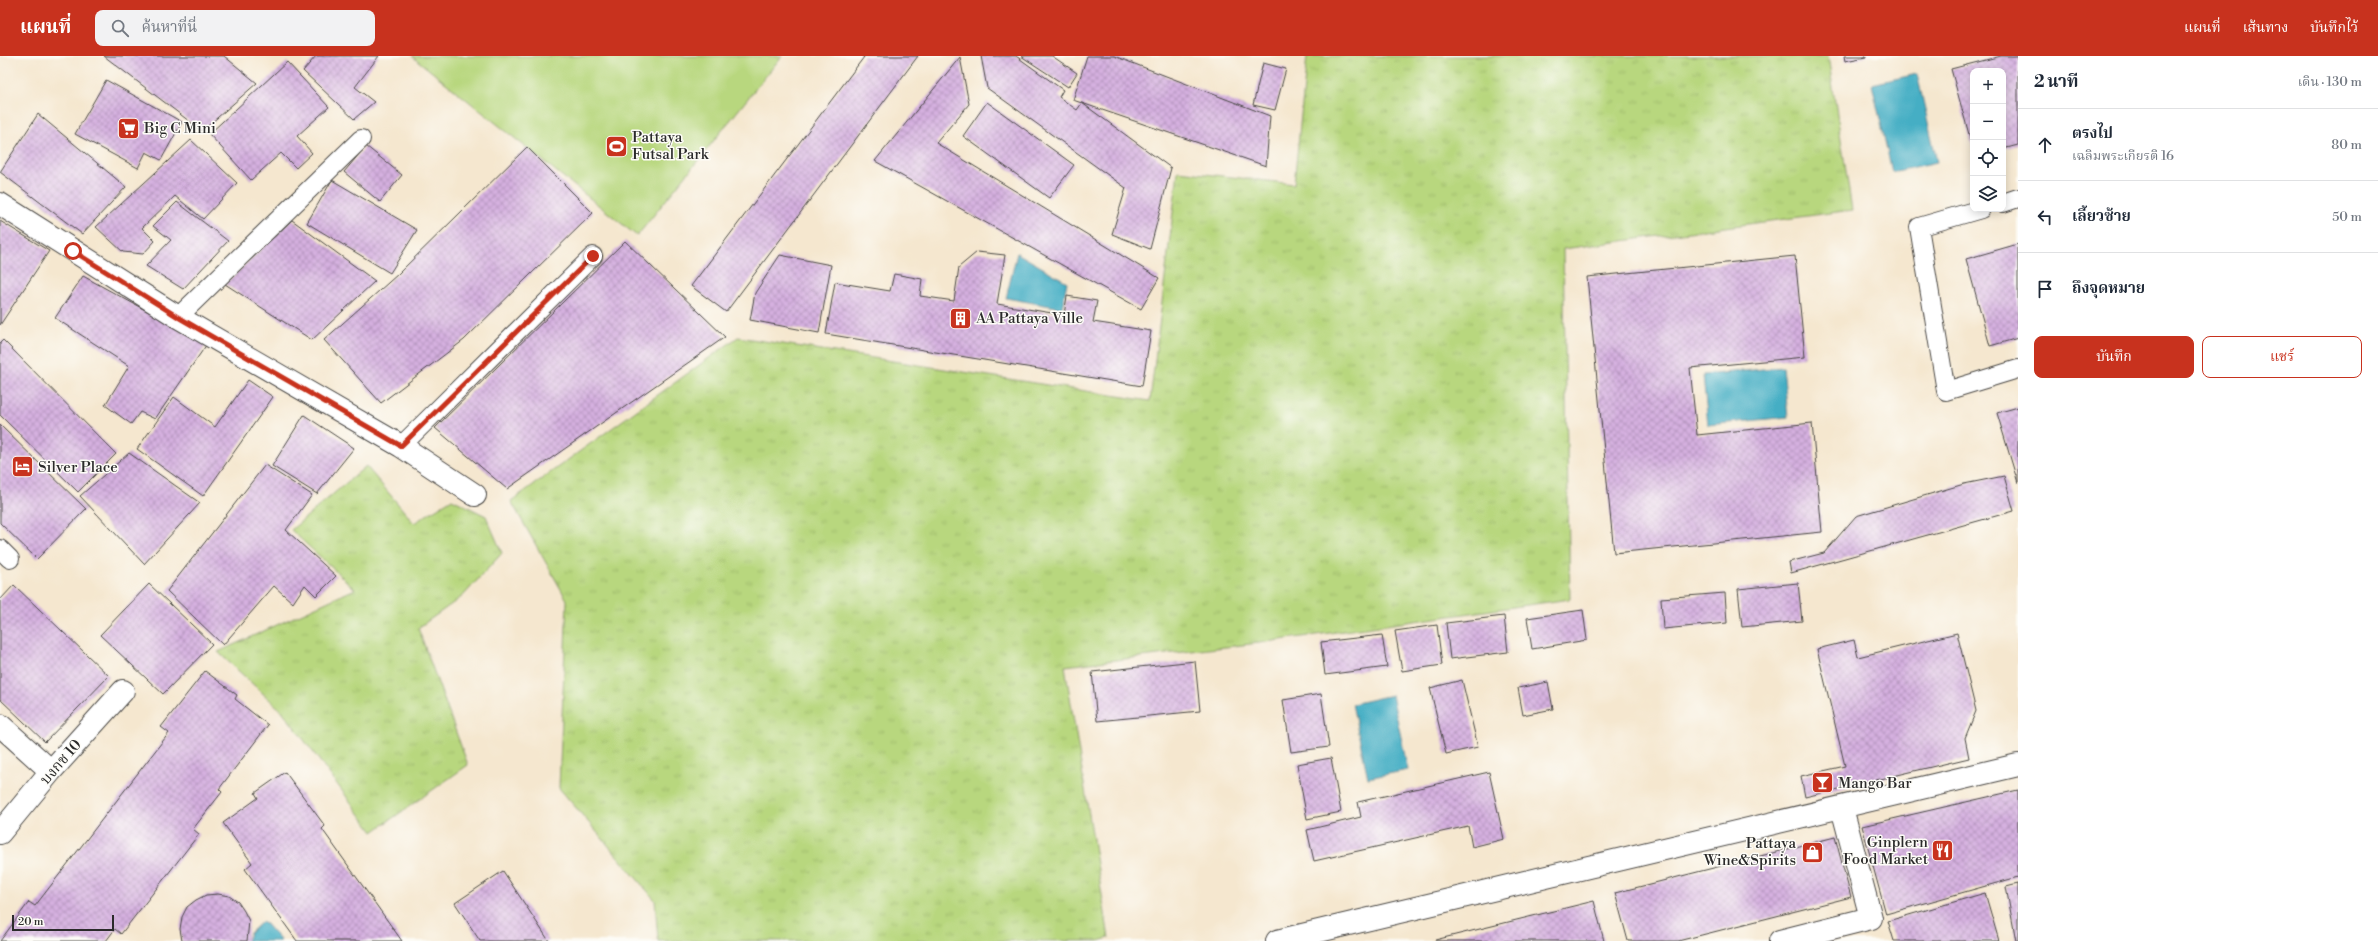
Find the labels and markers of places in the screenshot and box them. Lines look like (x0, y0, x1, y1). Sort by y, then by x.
supermarket icon: Big C Mini (116, 115, 142, 141)
place label: Big C Mini (143, 119, 216, 138)
place label: Pattaya Futsal Park (632, 128, 710, 164)
sports icon: Pattaya Futsal Park (604, 133, 630, 159)
building icon: AA Pattaya Ville (948, 305, 974, 331)
place label: AA Pattaya Ville (975, 309, 1083, 328)
hotel icon: Silver Place (9, 454, 35, 480)
place label: Silver Place (38, 458, 118, 477)
bar icon: Mango Bar (1810, 770, 1836, 796)
place label: Mango Bar (1838, 774, 1912, 793)
place label: Ginplern Food Market (1843, 833, 1929, 869)
place label: Pattaya Wine&Spirits (1703, 834, 1796, 870)
restaurant icon: Ginplern Food Market (1930, 838, 1956, 864)
shop icon: Pattaya Wine&Spirits (1799, 839, 1825, 865)

